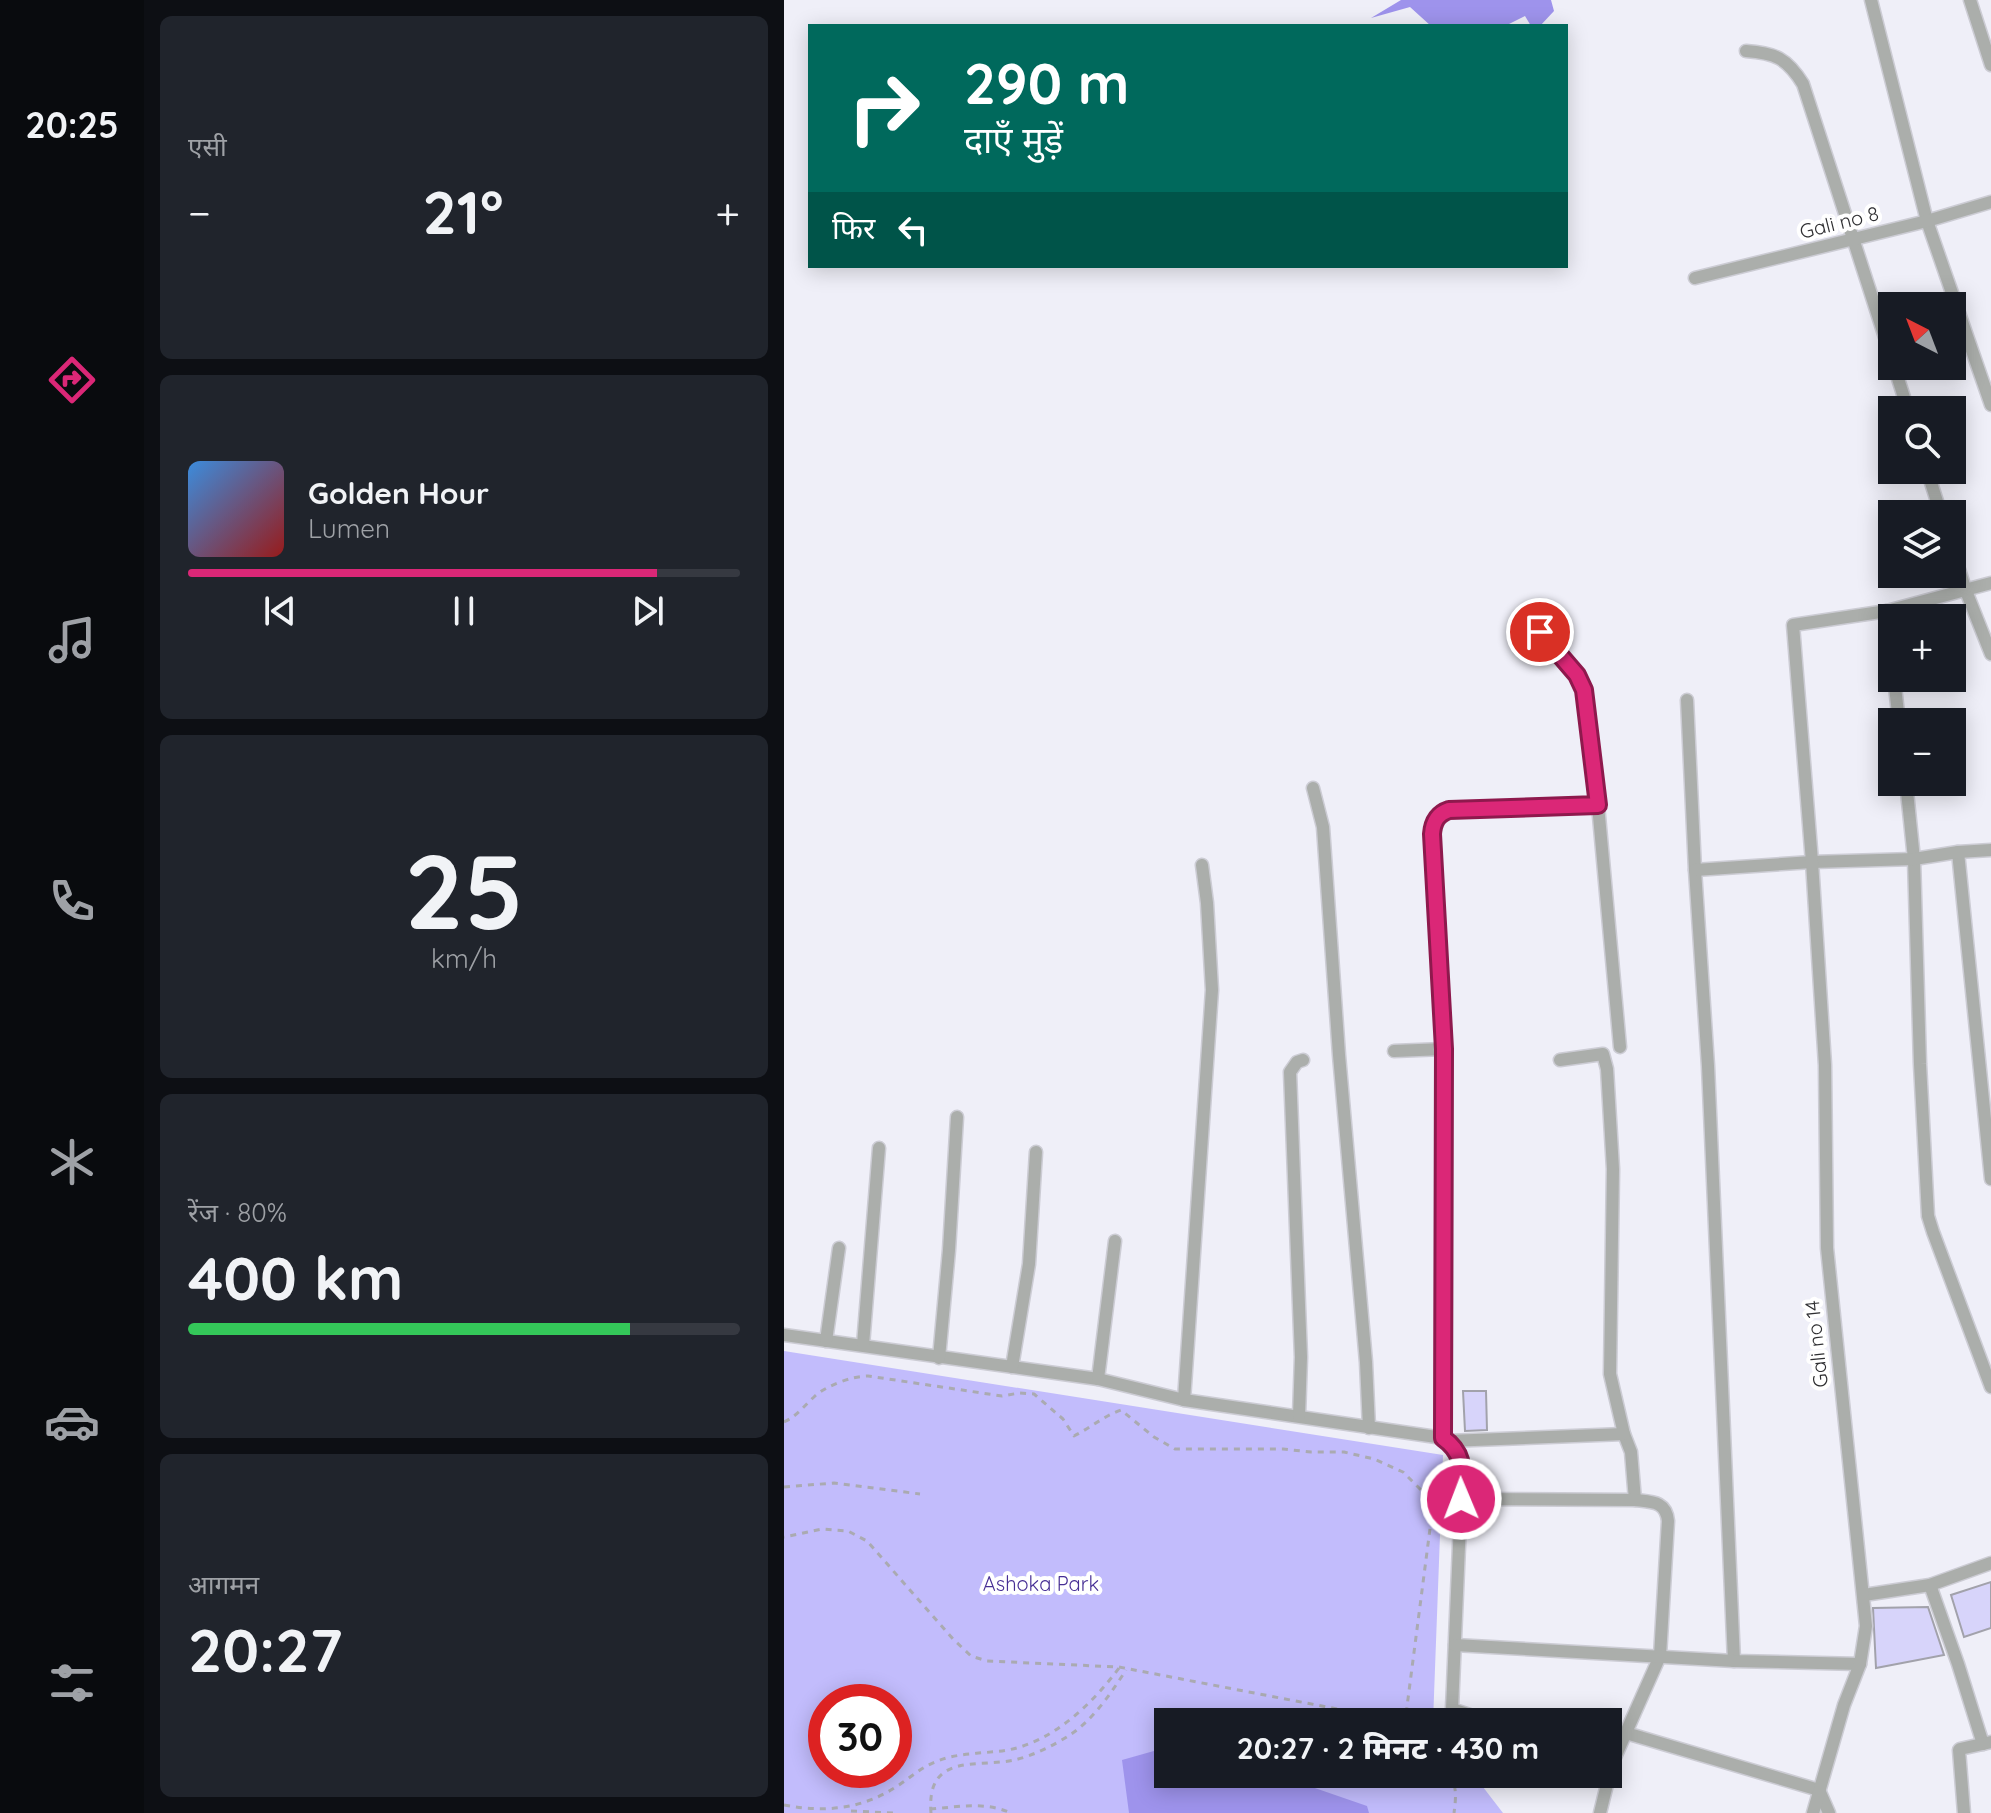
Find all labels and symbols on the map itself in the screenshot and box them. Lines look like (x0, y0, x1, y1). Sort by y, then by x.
street label: Gali no 8 (1797, 200, 1881, 244)
north arrow (1878, 292, 1966, 380)
pin (1506, 598, 1574, 666)
street label: Gali no 14 (1799, 1299, 1833, 1389)
position arrow (1419, 1457, 1503, 1541)
park label: Ashoka Park (983, 1571, 1099, 1596)
speed limit sign: 30 (808, 1684, 912, 1788)

